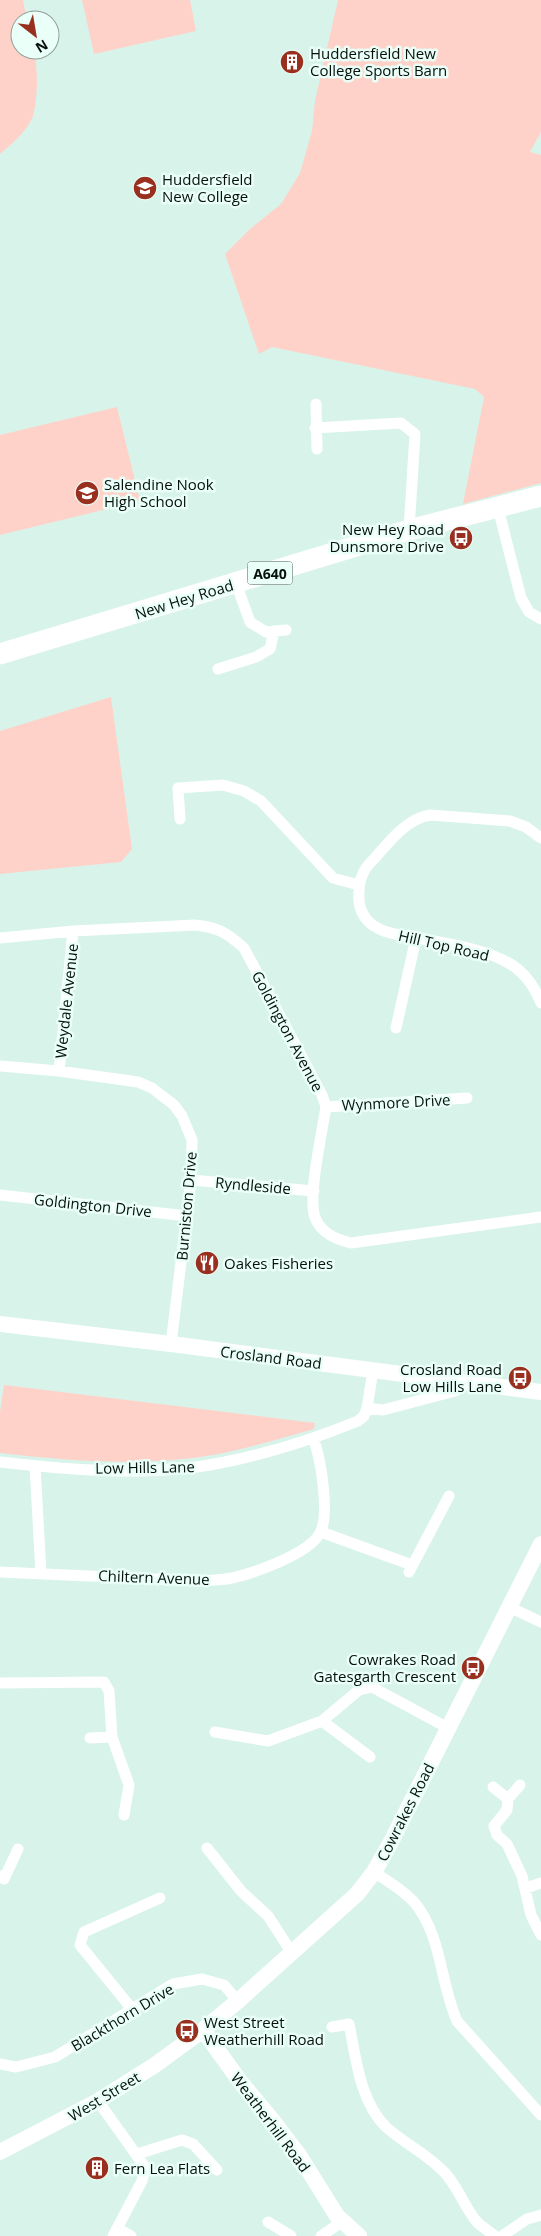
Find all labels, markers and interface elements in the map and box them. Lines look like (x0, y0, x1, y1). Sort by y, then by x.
north arrow (10, 10, 60, 60)
text: N (32, 35, 52, 58)
place label: Huddersfield New College Sports Barn (310, 43, 447, 80)
building icon: Huddersfield New College Sports Barn (279, 49, 305, 75)
place label: Huddersfield New College (162, 169, 253, 206)
school or university icon: Huddersfield New College (132, 175, 158, 201)
place label: Salendine Nook High School (104, 474, 214, 511)
school or university icon: Salendine Nook High School (74, 480, 100, 506)
place label: New Hey Road Dunsmore Drive (329, 519, 444, 556)
bus stop icon: New Hey Road Dunsmore Drive (448, 525, 474, 551)
road number: A640 (248, 562, 292, 584)
street label: New Hey Road (132, 575, 236, 623)
street label: Hill Top Road (397, 925, 491, 965)
street label: Weydale Avenue (50, 942, 82, 1060)
street label: Goldington Avenue (248, 967, 328, 1095)
street label: Wynmore Drive (341, 1089, 451, 1115)
street label: Burniston Drive (171, 1151, 201, 1261)
street label: Ryndleside (214, 1172, 292, 1198)
street label: Goldington Drive (33, 1189, 153, 1221)
restaurant icon: Oakes Fisheries (194, 1250, 220, 1276)
place label: Oakes Fisheries (224, 1253, 333, 1273)
street label: Crosland Road (219, 1341, 323, 1373)
place label: Crosland Road Low Hills Lane (400, 1359, 502, 1396)
bus stop icon: Crosland Road Low Hills Lane (507, 1365, 533, 1391)
street label: Low Hills Lane (95, 1456, 195, 1478)
street label: Chiltern Avenue (98, 1565, 210, 1589)
place label: Cowrakes Road Gatesgarth Crescent (313, 1649, 456, 1686)
bus stop icon: Cowrakes Road Gatesgarth Crescent (460, 1655, 486, 1681)
street label: Cowrakes Road (372, 1759, 438, 1865)
street label: Blackthorn Drive (67, 1978, 177, 2056)
place label: West Street Weatherhill Road (204, 2012, 324, 2049)
bus stop icon: West Street Weatherhill Road (174, 2018, 200, 2044)
street label: West Street (64, 2067, 144, 2125)
street label: Weatherhill Road (227, 2068, 315, 2176)
building icon: Fern Lea Flats (84, 2155, 110, 2181)
place label: Fern Lea Flats (114, 2158, 210, 2178)

